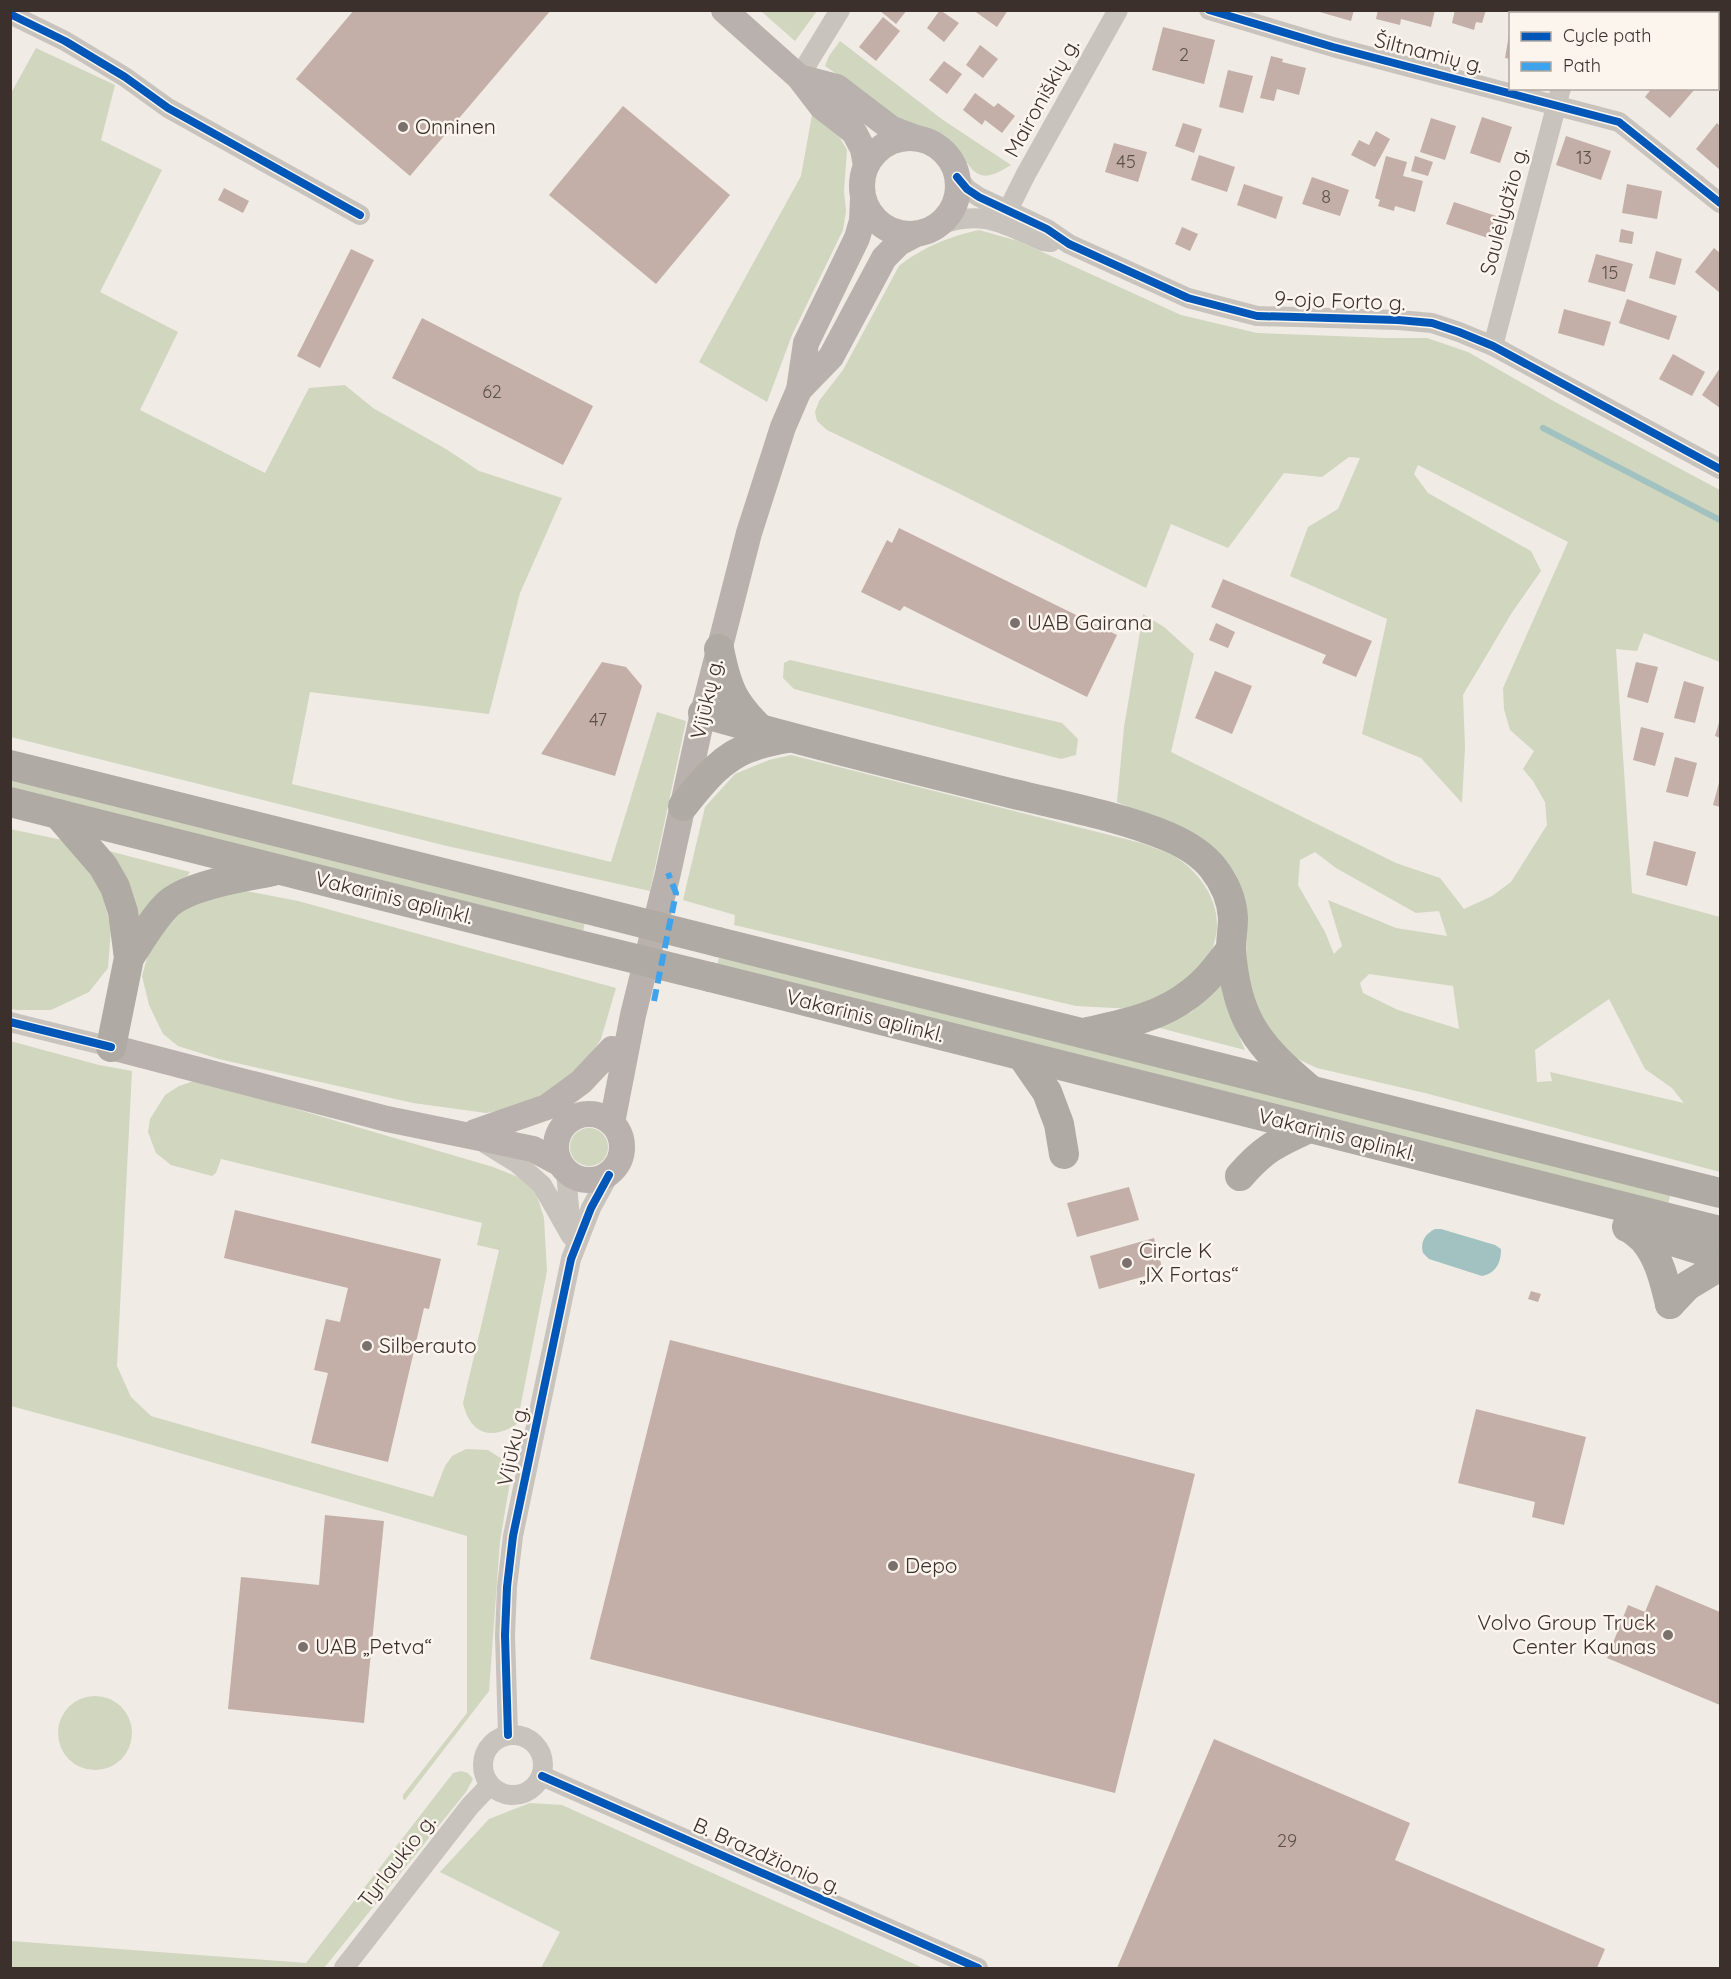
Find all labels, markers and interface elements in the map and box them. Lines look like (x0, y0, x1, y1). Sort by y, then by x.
legend (1509, 12, 1719, 90)
text: Cycle path (1563, 24, 1651, 47)
street label: Šiltnamių g. (1372, 26, 1486, 78)
street label: Maironiškių g. (998, 34, 1084, 161)
house number: 2 (1179, 43, 1189, 66)
text: Path (1563, 54, 1601, 77)
place label: Onninen (415, 113, 496, 139)
marker: Onninen (396, 120, 410, 134)
street label: Saulėlydžio g. (1473, 144, 1533, 278)
house number: 13 (1576, 146, 1592, 169)
house number: 45 (1116, 150, 1136, 173)
house number: 8 (1321, 185, 1331, 208)
house number: 15 (1602, 261, 1618, 284)
street label: 9-ojo Forto g. (1274, 285, 1406, 315)
house number: 62 (482, 380, 502, 403)
place label: UAB Gairana (1027, 609, 1152, 635)
marker: UAB Gairana (1008, 616, 1022, 630)
street label: Vijūkų g. (684, 656, 728, 742)
house number: 47 (589, 708, 607, 731)
street label: Vakarinis aplinkl. (313, 865, 476, 929)
street label: Vakarinis aplinkl. (784, 983, 947, 1047)
street label: Vakarinis aplinkl. (1256, 1102, 1419, 1166)
place label: Circle K „IX Fortas“ (1139, 1237, 1239, 1287)
marker: Circle K „IX Fortas“ (1120, 1256, 1134, 1270)
place label: Silberauto (379, 1332, 477, 1358)
marker: Silberauto (360, 1339, 374, 1353)
street label: Vijūkų g. (491, 1403, 533, 1488)
place label: Depo (905, 1552, 958, 1578)
marker: Depo (886, 1559, 900, 1573)
place label: Volvo Group Truck Center Kaunas (1477, 1609, 1656, 1659)
marker: Volvo Group Truck Center Kaunas (1661, 1628, 1675, 1642)
place label: UAB „Petva“ (315, 1633, 432, 1659)
marker: UAB „Petva“ (296, 1640, 310, 1654)
street label: Tyrlaukio g. (352, 1809, 441, 1912)
street label: B. Brazdžionio g. (689, 1811, 845, 1899)
house number: 29 (1277, 1829, 1297, 1852)

